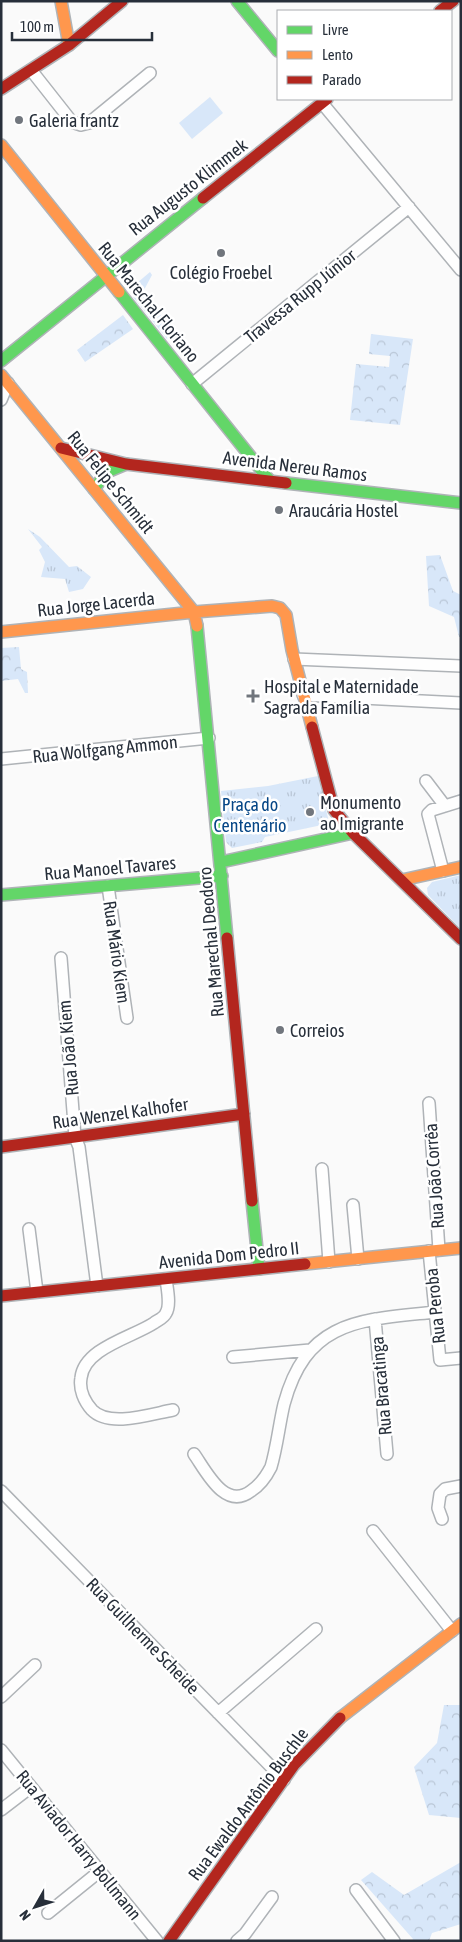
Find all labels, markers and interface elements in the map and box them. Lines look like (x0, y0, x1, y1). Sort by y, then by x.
scale bar (12, 10, 152, 42)
legend (277, 10, 452, 100)
text: 100 m (20, 18, 54, 35)
text: Livre (322, 21, 349, 38)
text: Lento (322, 46, 353, 63)
text: Parado (322, 71, 361, 88)
place label: Galeria frantz (29, 110, 119, 131)
marker: Galeria frantz (13, 114, 25, 126)
street label: Rua Augusto Klimmek (125, 134, 251, 240)
street label: Rua Marechal Floriano (94, 238, 204, 366)
street label: Travessa Rupp Júnior (240, 244, 361, 347)
marker: Colégio Froebel (215, 247, 227, 259)
place label: Colégio Froebel (170, 262, 272, 283)
street label: Rua Felipe Schmidt (63, 427, 159, 537)
street label: Avenida Nereu Ramos (222, 447, 368, 485)
place label: Araucária Hostel (289, 500, 399, 521)
marker: Araucária Hostel (273, 504, 285, 516)
street label: Rua Jorge Lacerda (36, 587, 156, 621)
place label: Hospital e Maternidade Sagrada Família (264, 676, 419, 718)
marker: Hospital e Maternidade Sagrada Família (246, 689, 260, 703)
street label: Rua Wolfgang Ammon (31, 731, 179, 767)
place label: Monumento ao Imigrante (320, 792, 404, 834)
park label: Praça do Centenário (213, 794, 287, 836)
marker: Monumento ao Imigrante (304, 806, 316, 818)
street label: Rua Manoel Tavares (43, 852, 177, 884)
street label: Rua Marechal Deodoro (194, 866, 228, 1018)
street label: Rua Mário Kiem (99, 899, 135, 1005)
street label: Rua João Kiem (53, 999, 83, 1097)
place label: Correios (290, 1020, 344, 1041)
marker: Correios (274, 1024, 286, 1036)
street label: Rua Wenzel Kalhofer (51, 1093, 190, 1133)
street label: Rua João Corrêa (420, 1123, 448, 1229)
street label: Avenida Dom Pedro II (158, 1237, 300, 1273)
street label: Rua Peroba (421, 1267, 449, 1345)
street label: Rua Bracatinga (366, 1336, 396, 1436)
street label: Rua Guilherme Scheide (82, 1574, 204, 1698)
street label: Rua Ewaldo Antônio Buschle (184, 1724, 312, 1884)
street label: Rua Aviador Harry Bollmann (12, 1766, 146, 1924)
north arrow (10, 1882, 60, 1932)
text: N (16, 1907, 34, 1923)

